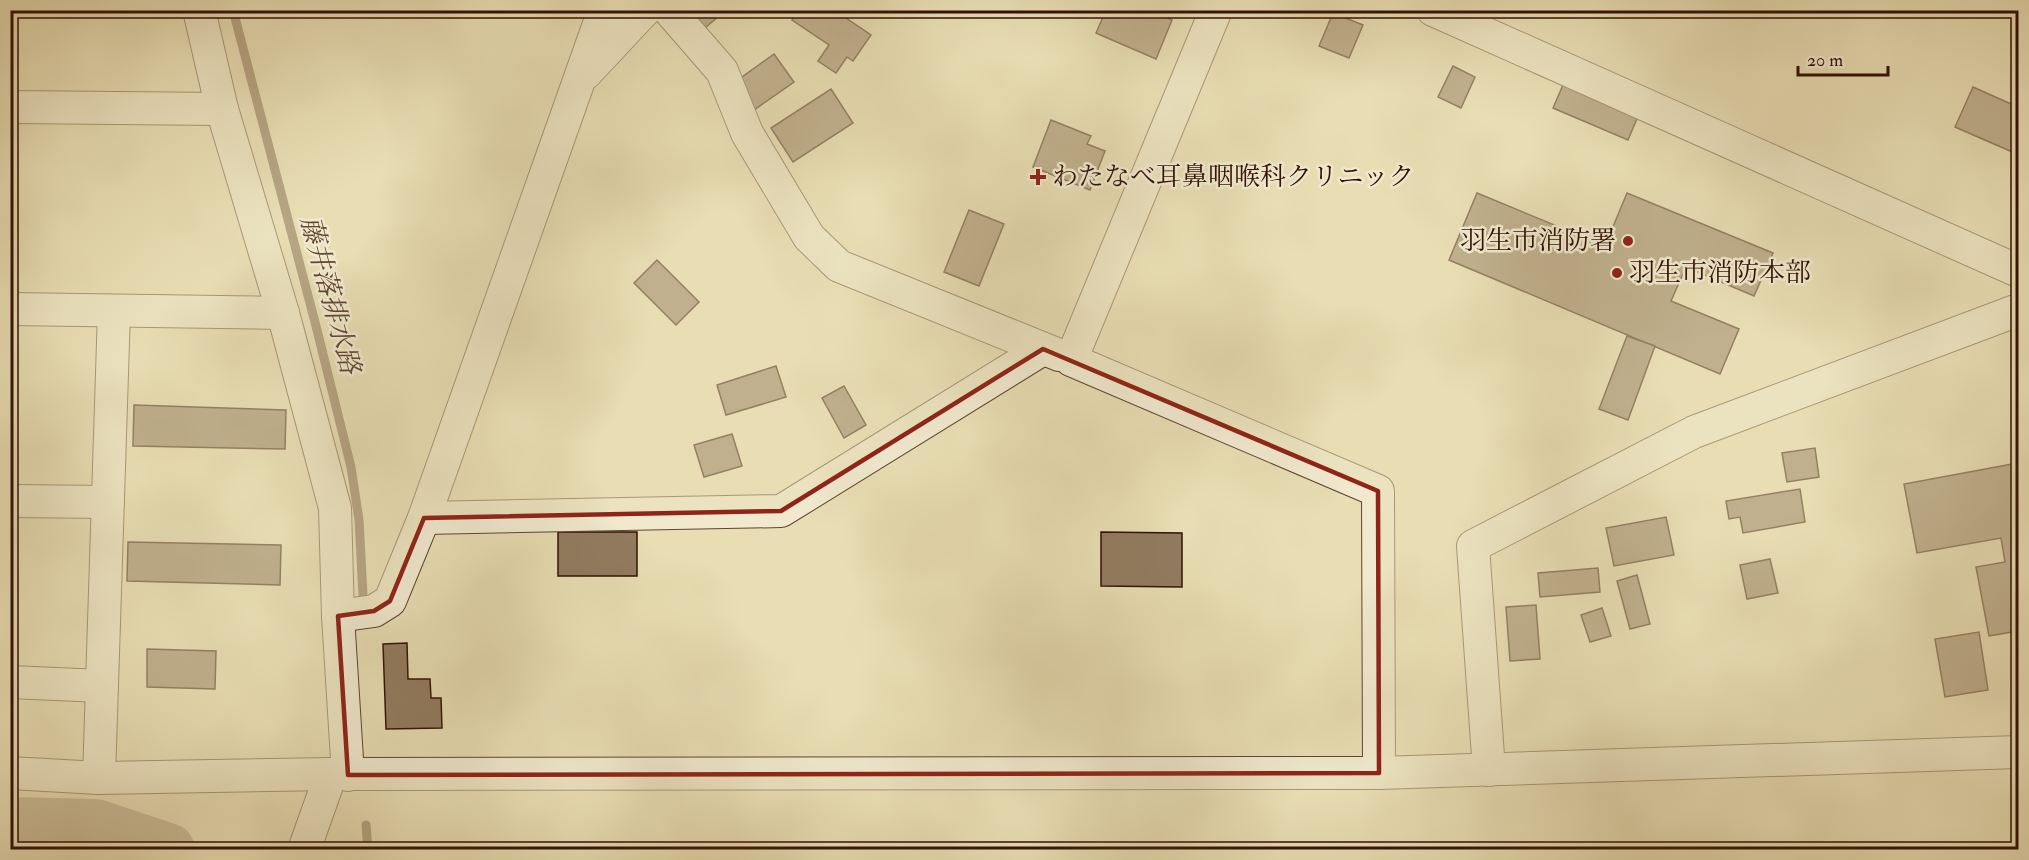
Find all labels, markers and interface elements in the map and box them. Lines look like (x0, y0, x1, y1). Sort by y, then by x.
scale bar (1798, 39, 1888, 77)
text: 20 m (1807, 49, 1843, 72)
place label: わたなべ耳鼻咽喉科クリニック (1052, 161, 1414, 193)
marker: わたなべ耳鼻咽喉科クリニック (1029, 168, 1047, 186)
water label: 藤井落排水路 (293, 212, 367, 379)
place label: 羽生市消防署 (1460, 225, 1616, 257)
marker: 羽生市消防署 (1621, 234, 1635, 248)
place label: 羽生市消防本部 (1629, 257, 1811, 289)
marker: 羽生市消防本部 (1610, 266, 1624, 280)

